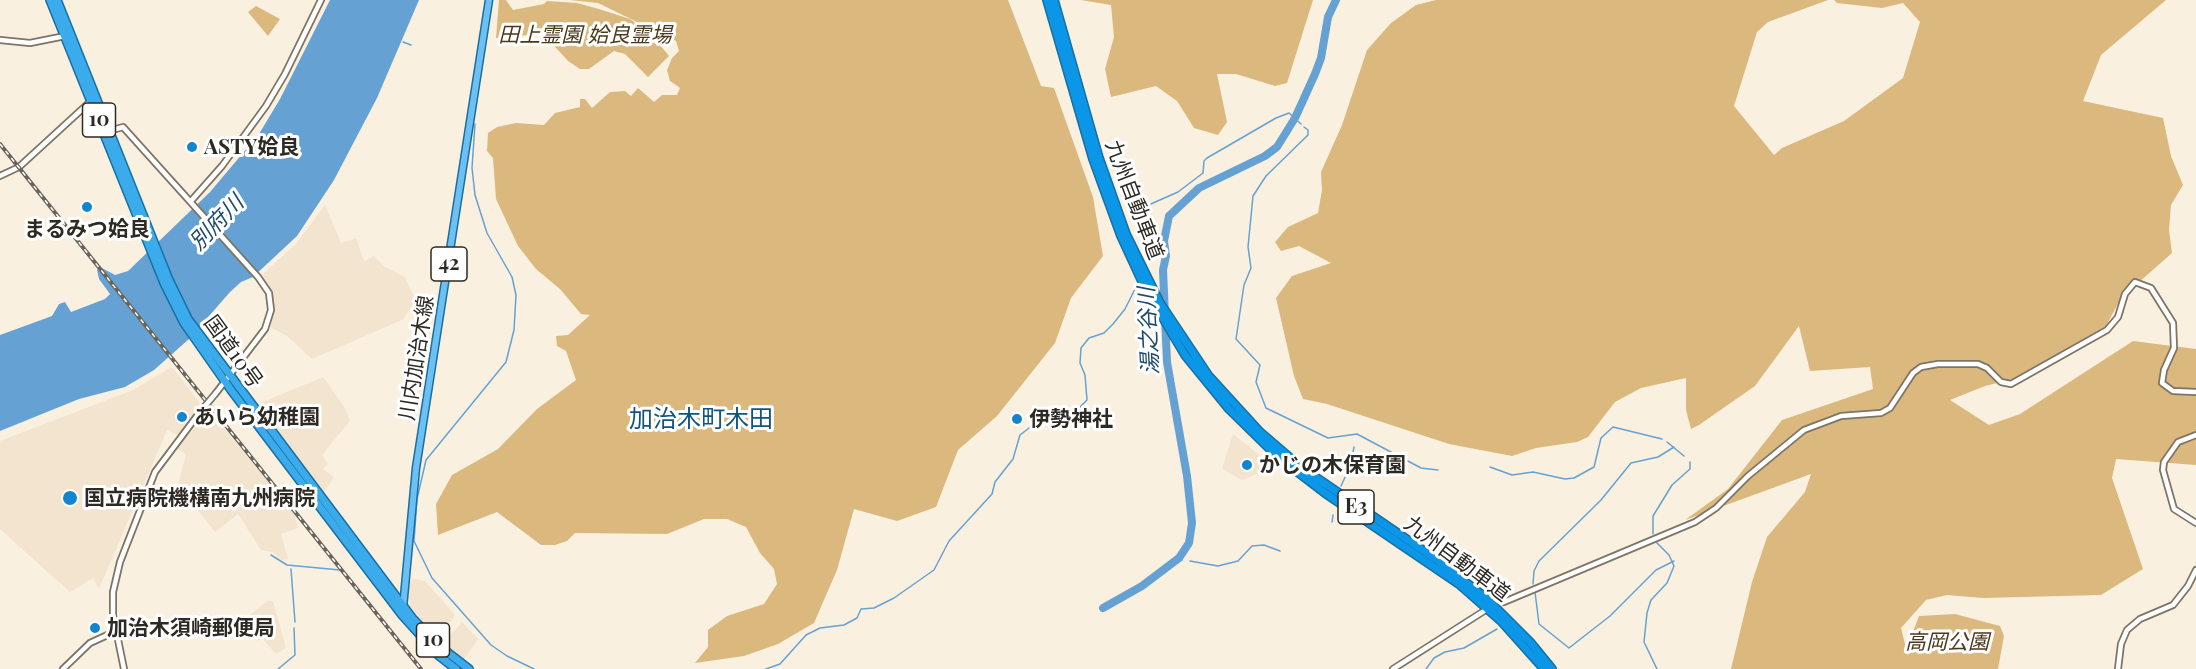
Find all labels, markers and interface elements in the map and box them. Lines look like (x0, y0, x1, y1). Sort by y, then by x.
park label: 田上霊園 姶良霊場 (498, 22, 672, 48)
road number: 10 (82, 103, 116, 137)
place label: ASTY姶良 (204, 134, 299, 160)
street label: 九州自動車道 (1100, 137, 1168, 263)
marker: ASTY姶良 (185, 140, 199, 154)
water label: 別府川 (185, 190, 249, 256)
marker: まるみつ姶良 (80, 200, 94, 214)
place label: まるみつ姶良 (24, 216, 150, 242)
road number: 42 (431, 247, 467, 281)
water label: 湯之谷川 (1134, 286, 1164, 376)
street label: 川内加治木線 (395, 294, 439, 422)
street label: 国道10号 (198, 311, 268, 393)
place label: あいら幼稚園 (194, 404, 320, 430)
district label: 加治木町木田 (629, 406, 773, 434)
place label: 伊勢神社 (1029, 406, 1113, 432)
marker: あいら幼稚園 (175, 410, 189, 424)
marker: 伊勢神社 (1010, 412, 1024, 426)
place label: かじの木保育園 (1259, 452, 1406, 478)
marker: かじの木保育園 (1240, 458, 1254, 472)
place label: 国立病院機構南九州病院 (84, 485, 315, 511)
marker: 国立病院機構南九州病院 (61, 489, 79, 507)
road number: E3 (1338, 490, 1374, 524)
street label: 九州自動車道 (1399, 511, 1515, 607)
place label: 加治木須崎郵便局 (107, 615, 275, 641)
marker: 加治木須崎郵便局 (88, 621, 102, 635)
road number: 10 (416, 623, 450, 657)
park label: 高岡公園 (1905, 629, 1989, 655)

